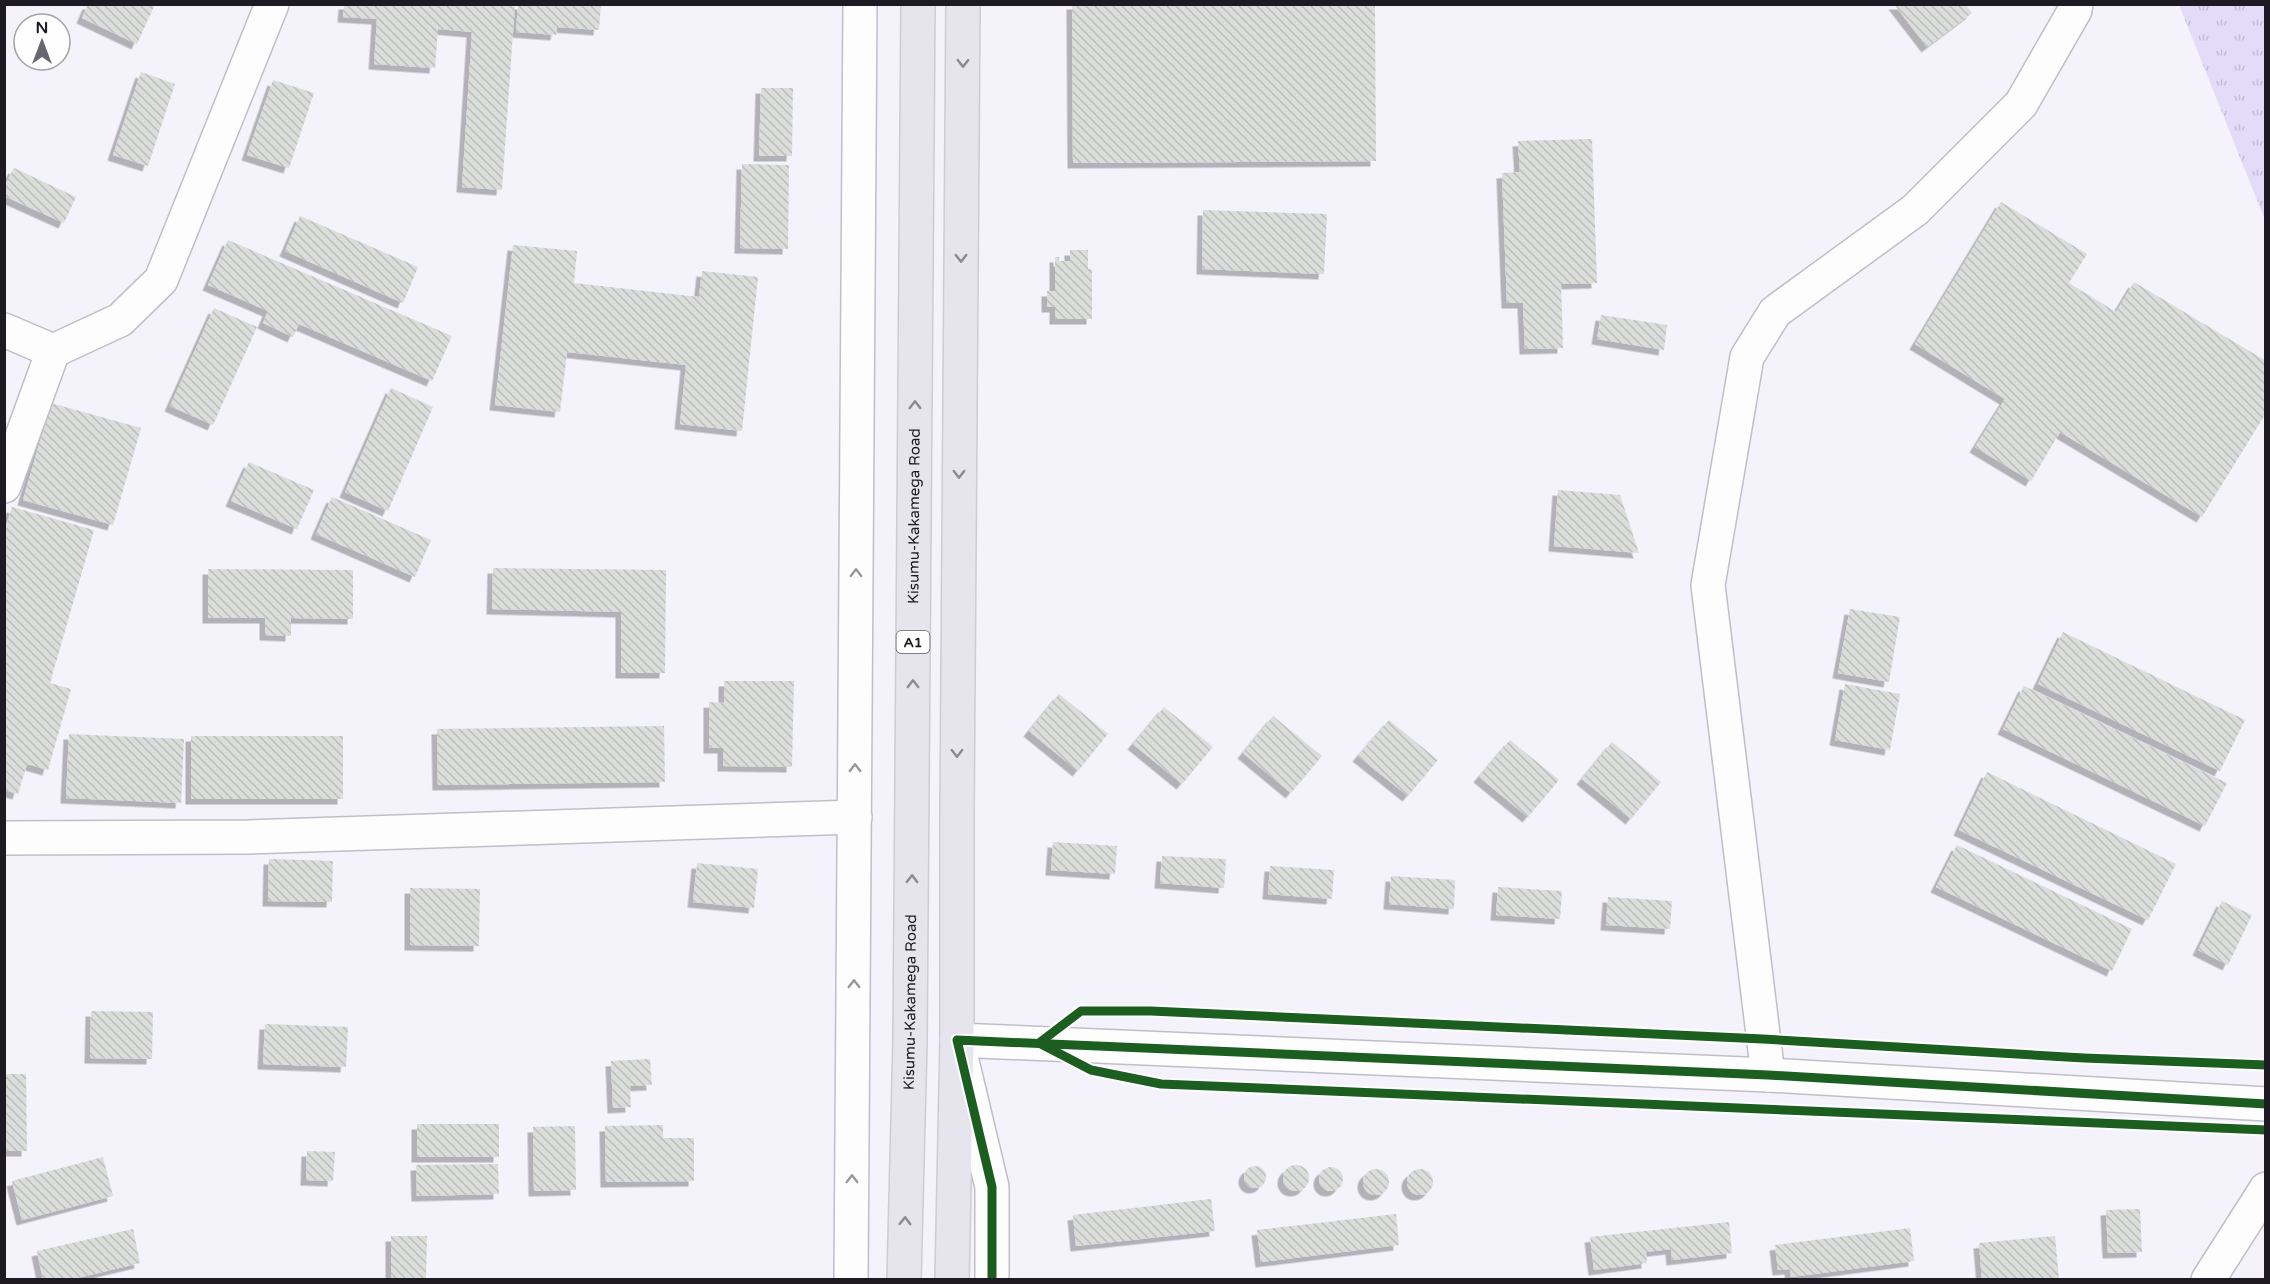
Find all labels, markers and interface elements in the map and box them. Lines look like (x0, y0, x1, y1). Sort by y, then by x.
north arrow (12, 12, 72, 72)
text: N (36, 18, 48, 38)
one-way arrow (957, 58, 969, 67)
one-way arrow (955, 253, 967, 262)
one-way arrow (909, 401, 921, 410)
street label: Kisumu-Kakamega Road (904, 428, 924, 604)
one-way arrow (953, 469, 965, 478)
one-way arrow (850, 569, 862, 578)
road number: A1 (896, 631, 930, 653)
one-way arrow (907, 680, 919, 689)
one-way arrow (951, 748, 963, 757)
one-way arrow (849, 764, 861, 773)
one-way arrow (906, 875, 918, 884)
street label: Kisumu-Kakamega Road (900, 914, 920, 1090)
one-way arrow (848, 980, 860, 989)
one-way arrow (846, 1175, 858, 1184)
one-way arrow (899, 1217, 912, 1226)

